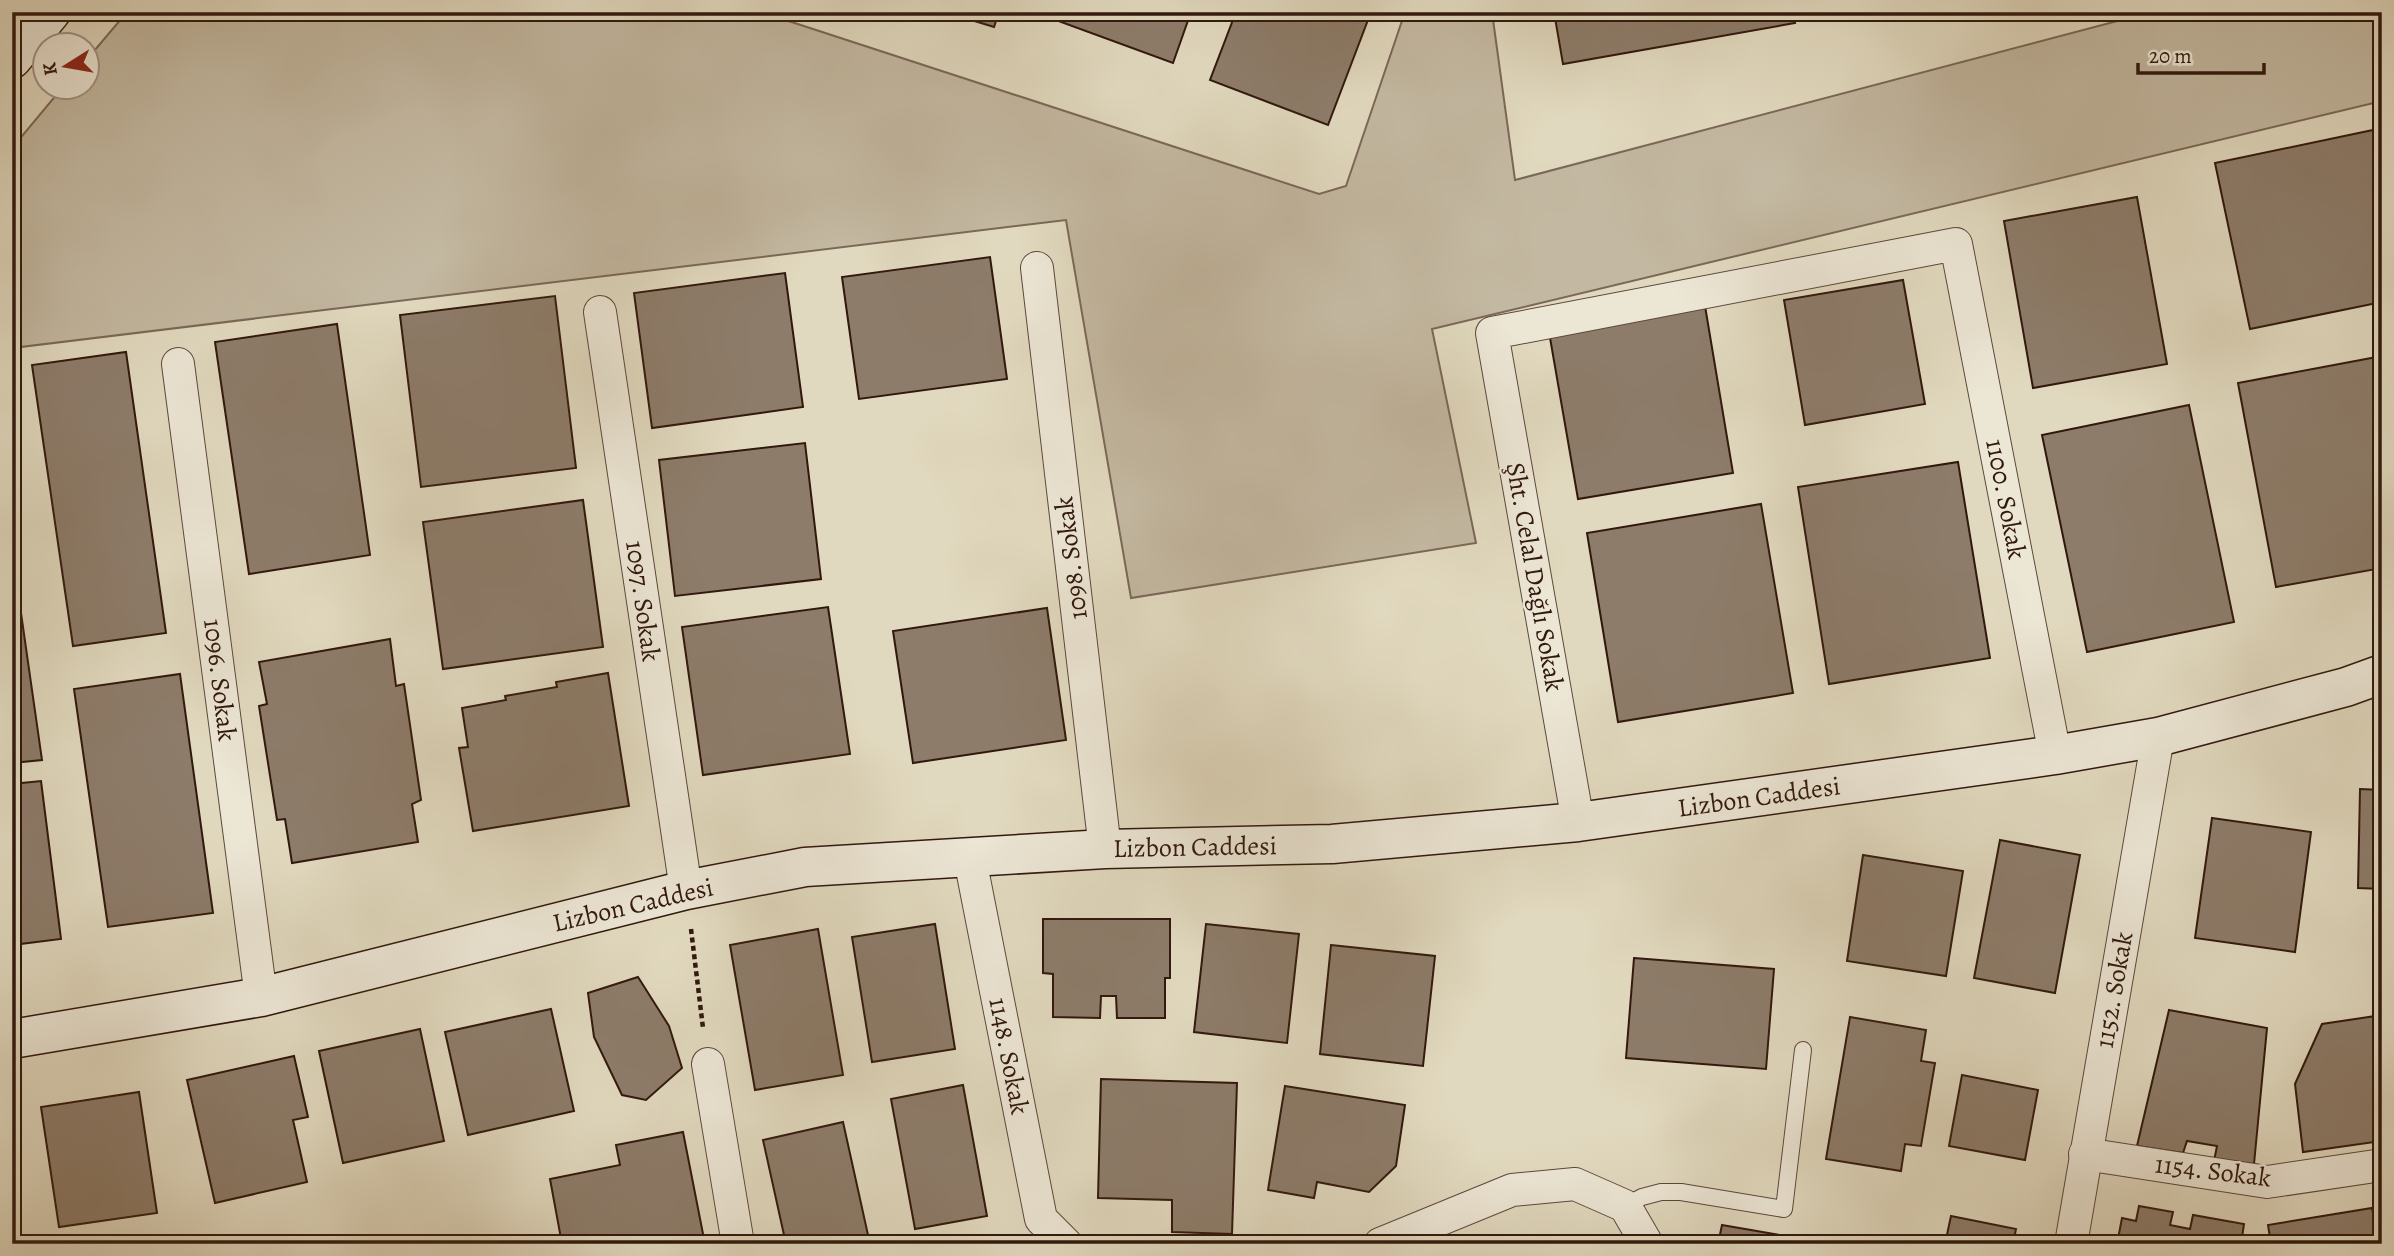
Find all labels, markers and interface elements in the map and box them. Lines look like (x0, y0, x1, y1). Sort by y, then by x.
north arrow (32, 32, 102, 102)
scale bar (2138, 32, 2264, 76)
text: 20 m (2149, 42, 2192, 70)
text: K (36, 60, 64, 78)
street label: 1100. Sokak (1977, 436, 2035, 562)
street label: Şht. Celal Dağlı Sokak (1498, 460, 1572, 694)
street label: 1098. Sokak (1046, 495, 1096, 621)
street label: 1097. Sokak (617, 538, 669, 664)
street label: 1096. Sokak (195, 617, 245, 743)
street label: Lizbon Caddesi (1675, 768, 1843, 826)
street label: Lizbon Caddesi (1113, 828, 1277, 866)
street label: Lizbon Caddesi (549, 870, 717, 940)
street label: 1152. Sokak (2087, 929, 2141, 1051)
street label: 1148. Sokak (981, 995, 1037, 1118)
street label: 1154. Sokak (2153, 1147, 2273, 1196)

